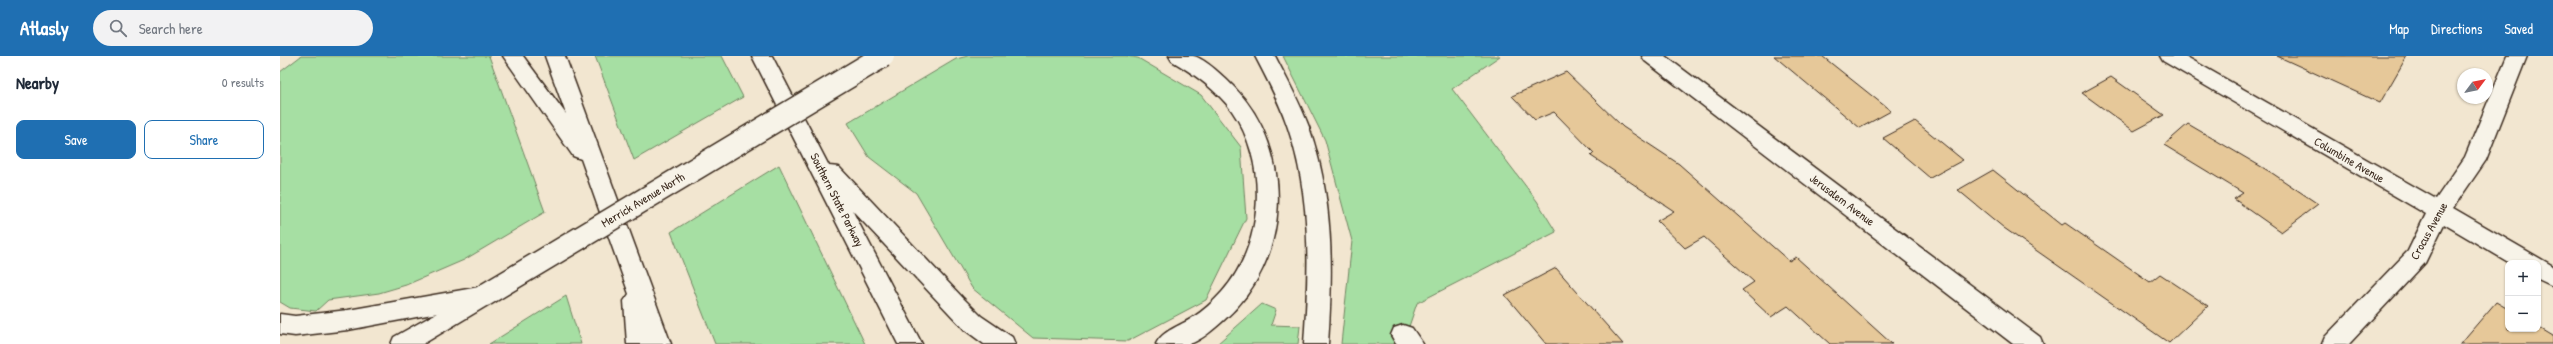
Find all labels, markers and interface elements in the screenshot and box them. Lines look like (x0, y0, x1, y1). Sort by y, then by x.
search box (93, 10, 373, 46)
text: Atlasly (20, 15, 69, 41)
icon: search (107, 17, 129, 39)
text: Search here (139, 18, 203, 39)
text: Map (2389, 19, 2409, 38)
text: Directions (2431, 19, 2482, 38)
text: Saved (2504, 19, 2533, 38)
north arrow (2457, 68, 2493, 104)
text: Nearby (16, 71, 59, 94)
text: 0 results (222, 73, 264, 91)
button: Save (16, 120, 136, 159)
button: Share (144, 120, 264, 159)
street label: Columbine Avenue (2311, 133, 2388, 187)
street label: Southern State Parkway (806, 150, 868, 250)
street label: Merrick Avenue North (598, 168, 688, 231)
street label: Jerusalem Avenue (1806, 170, 1878, 230)
street label: Crocus Avenue (2406, 199, 2451, 263)
map controls (2505, 260, 2541, 332)
button: + (2505, 260, 2541, 296)
button: − (2505, 296, 2541, 332)

